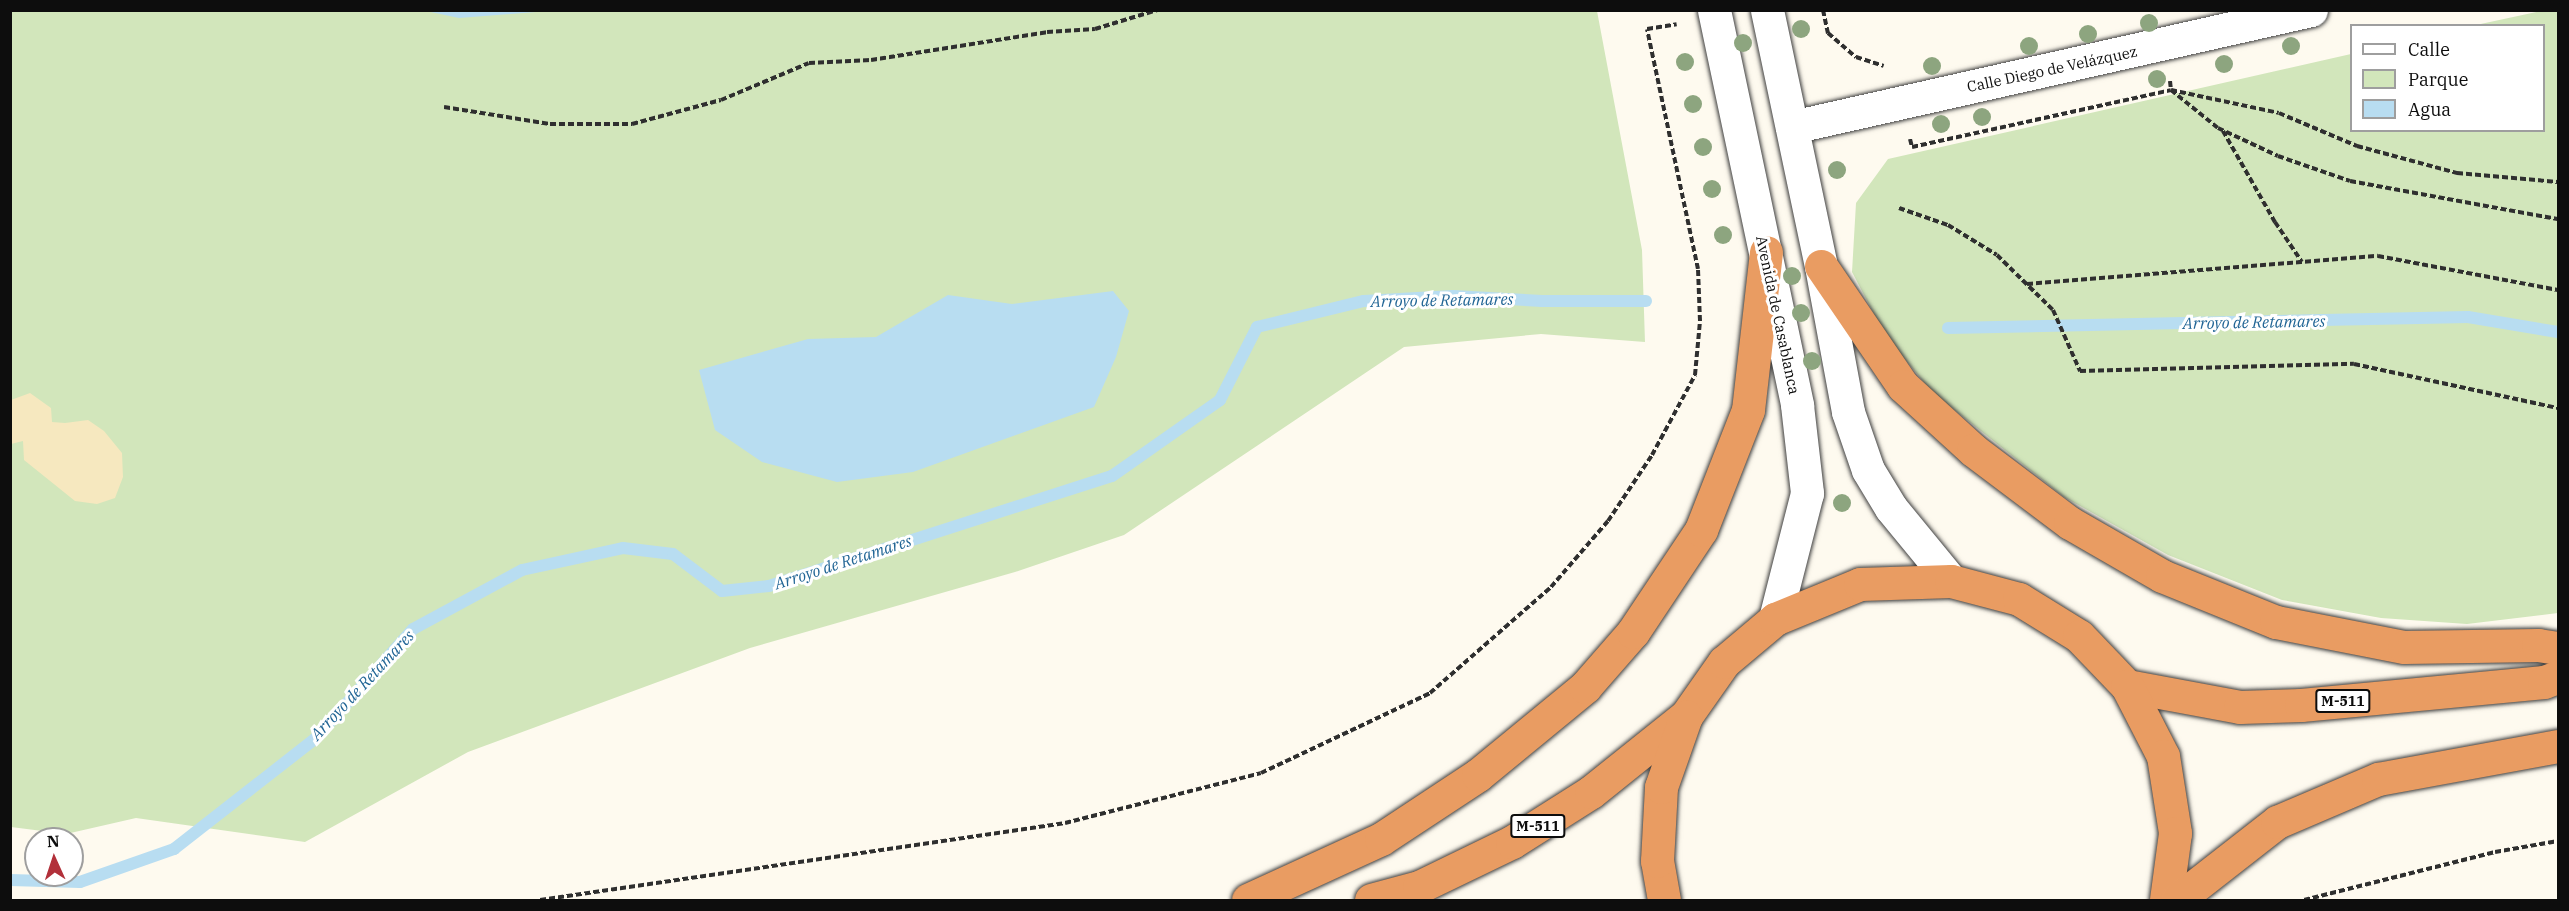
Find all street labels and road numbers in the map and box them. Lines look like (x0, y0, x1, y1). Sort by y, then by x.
street label: Calle Diego de Velázquez (1965, 42, 2139, 96)
street label: Avenida de Casablanca (1752, 234, 1804, 396)
road number: M-511 (2314, 690, 2372, 712)
road number: M-511 (1510, 815, 1566, 837)

